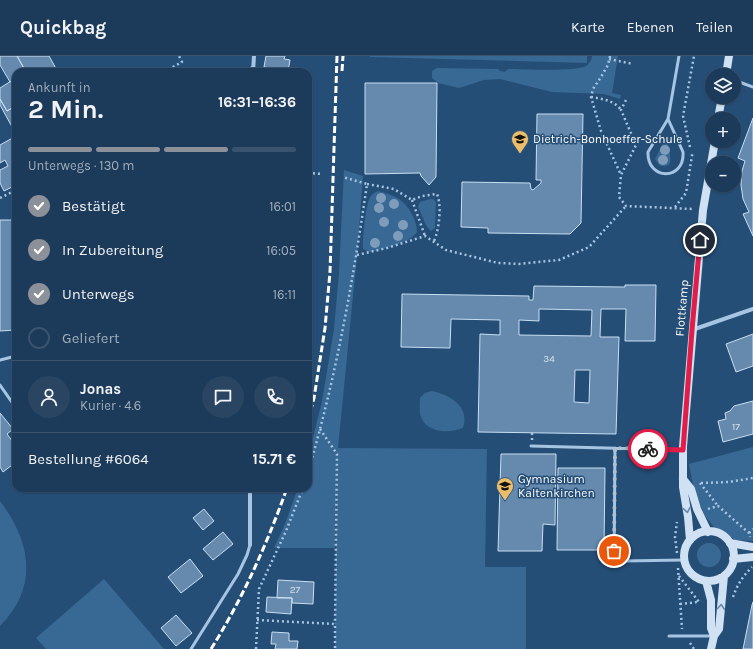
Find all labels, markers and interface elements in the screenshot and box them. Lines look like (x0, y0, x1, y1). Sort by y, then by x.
text: Quickbag (20, 17, 106, 39)
text: Karte (571, 19, 605, 36)
text: Ebenen (627, 19, 674, 36)
text: Teilen (696, 19, 733, 36)
map controls (705, 68, 741, 192)
button: layers (705, 68, 741, 104)
text: Ankunft in (28, 80, 91, 95)
text: 16:31–16:36 (218, 93, 296, 111)
text: 2 Min. (28, 94, 103, 125)
button: + (705, 112, 741, 148)
school or university icon: Dietrich-Bonhoeffer-Schule (510, 129, 530, 154)
place label: Dietrich-Bonhoeffer-Schule (533, 132, 682, 146)
button: − (705, 156, 741, 192)
text: Unterwegs · 130 m (28, 158, 134, 173)
icon: check (28, 195, 50, 217)
text: Bestätigt (62, 197, 125, 215)
text: 16:01 (269, 199, 296, 214)
pin (683, 223, 717, 257)
icon: home (689, 229, 711, 251)
icon: check (28, 239, 50, 261)
text: In Zubereitung (62, 241, 163, 259)
text: 16:05 (266, 243, 296, 258)
street label: Flottkamp (673, 279, 691, 337)
icon: check (28, 283, 50, 305)
text: Unterwegs (62, 285, 135, 303)
text: 16:11 (273, 287, 296, 302)
text: Geliefert (62, 329, 120, 347)
house number: 34 (543, 353, 555, 365)
button: person (28, 376, 70, 418)
button: chat (202, 376, 244, 418)
button: phone (254, 376, 296, 418)
text: Jonas (80, 380, 121, 398)
text: Kurier · 4.6 (80, 398, 141, 413)
house number: 17 (732, 421, 740, 433)
courier (628, 429, 668, 469)
icon: bike (637, 438, 659, 460)
text: Bestellung #6064 (28, 450, 149, 468)
text: 15.71 € (253, 450, 296, 468)
place label: Gymnasium Kaltenkirchen (518, 472, 595, 500)
school or university icon: Gymnasium Kaltenkirchen (495, 476, 515, 501)
one-way arrow (682, 506, 691, 513)
pin (597, 534, 631, 568)
icon: bag (603, 540, 625, 562)
house number: 27 (290, 584, 301, 596)
one-way arrow (716, 604, 725, 610)

